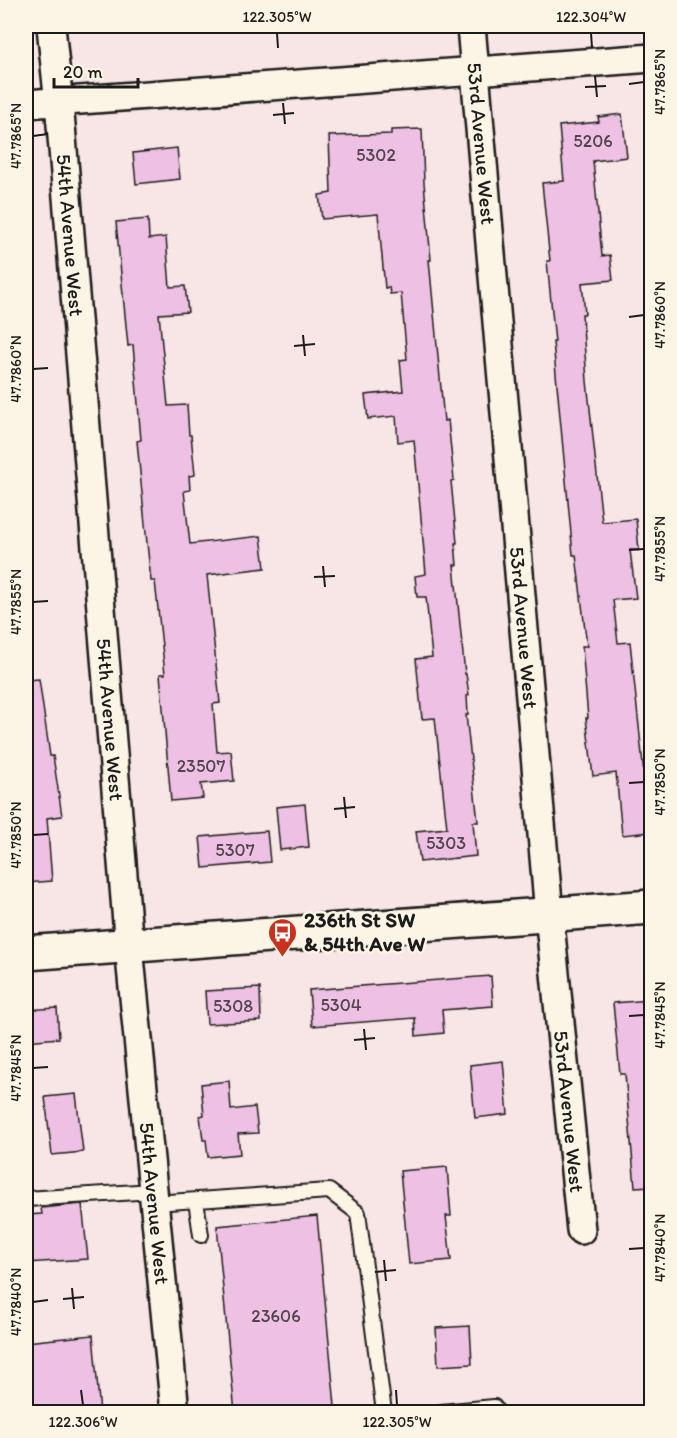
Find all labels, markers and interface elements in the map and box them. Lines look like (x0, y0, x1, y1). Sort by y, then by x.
text: 122.305°W (243, 8, 312, 26)
text: 122.304°W (556, 8, 626, 26)
text: 47.7865°N (651, 49, 669, 115)
scale bar (54, 51, 138, 89)
text: 20 m (63, 61, 103, 83)
street label: 53rd Avenue West (462, 61, 501, 226)
text: 47.7865°N (7, 103, 25, 169)
house number: 5206 (573, 130, 613, 152)
house number: 5302 (356, 144, 396, 166)
street label: 54th Avenue West (51, 153, 90, 317)
text: 47.7860°N (651, 281, 669, 349)
text: 47.7860°N (7, 335, 25, 403)
text: 47.7855°N (651, 516, 669, 582)
street label: 53rd Avenue West (505, 545, 544, 710)
text: 47.7855°N (7, 569, 25, 635)
street label: 54th Avenue West (91, 637, 130, 802)
text: 47.7850°N (651, 748, 669, 816)
house number: 23507 (177, 755, 225, 777)
text: 47.7850°N (7, 801, 25, 869)
house number: 5303 (426, 832, 466, 854)
house number: 5307 (215, 839, 255, 861)
place label: 236th St SW & 54th Ave W (304, 907, 425, 956)
bus stop icon: 236th St SW & 54th Ave W (267, 916, 299, 958)
text: 47.7845°N (651, 981, 669, 1049)
house number: 5304 (320, 994, 362, 1016)
house number: 5308 (213, 995, 253, 1017)
street label: 53rd Avenue West (549, 1029, 590, 1194)
text: 47.7845°N (7, 1034, 25, 1102)
street label: 54th Avenue West (134, 1121, 175, 1286)
text: 47.7840°N (651, 1214, 669, 1282)
text: 47.7840°N (7, 1268, 25, 1336)
house number: 23606 (251, 1305, 301, 1327)
text: 122.306°W (48, 1413, 118, 1431)
text: 122.305°W (363, 1413, 432, 1431)

